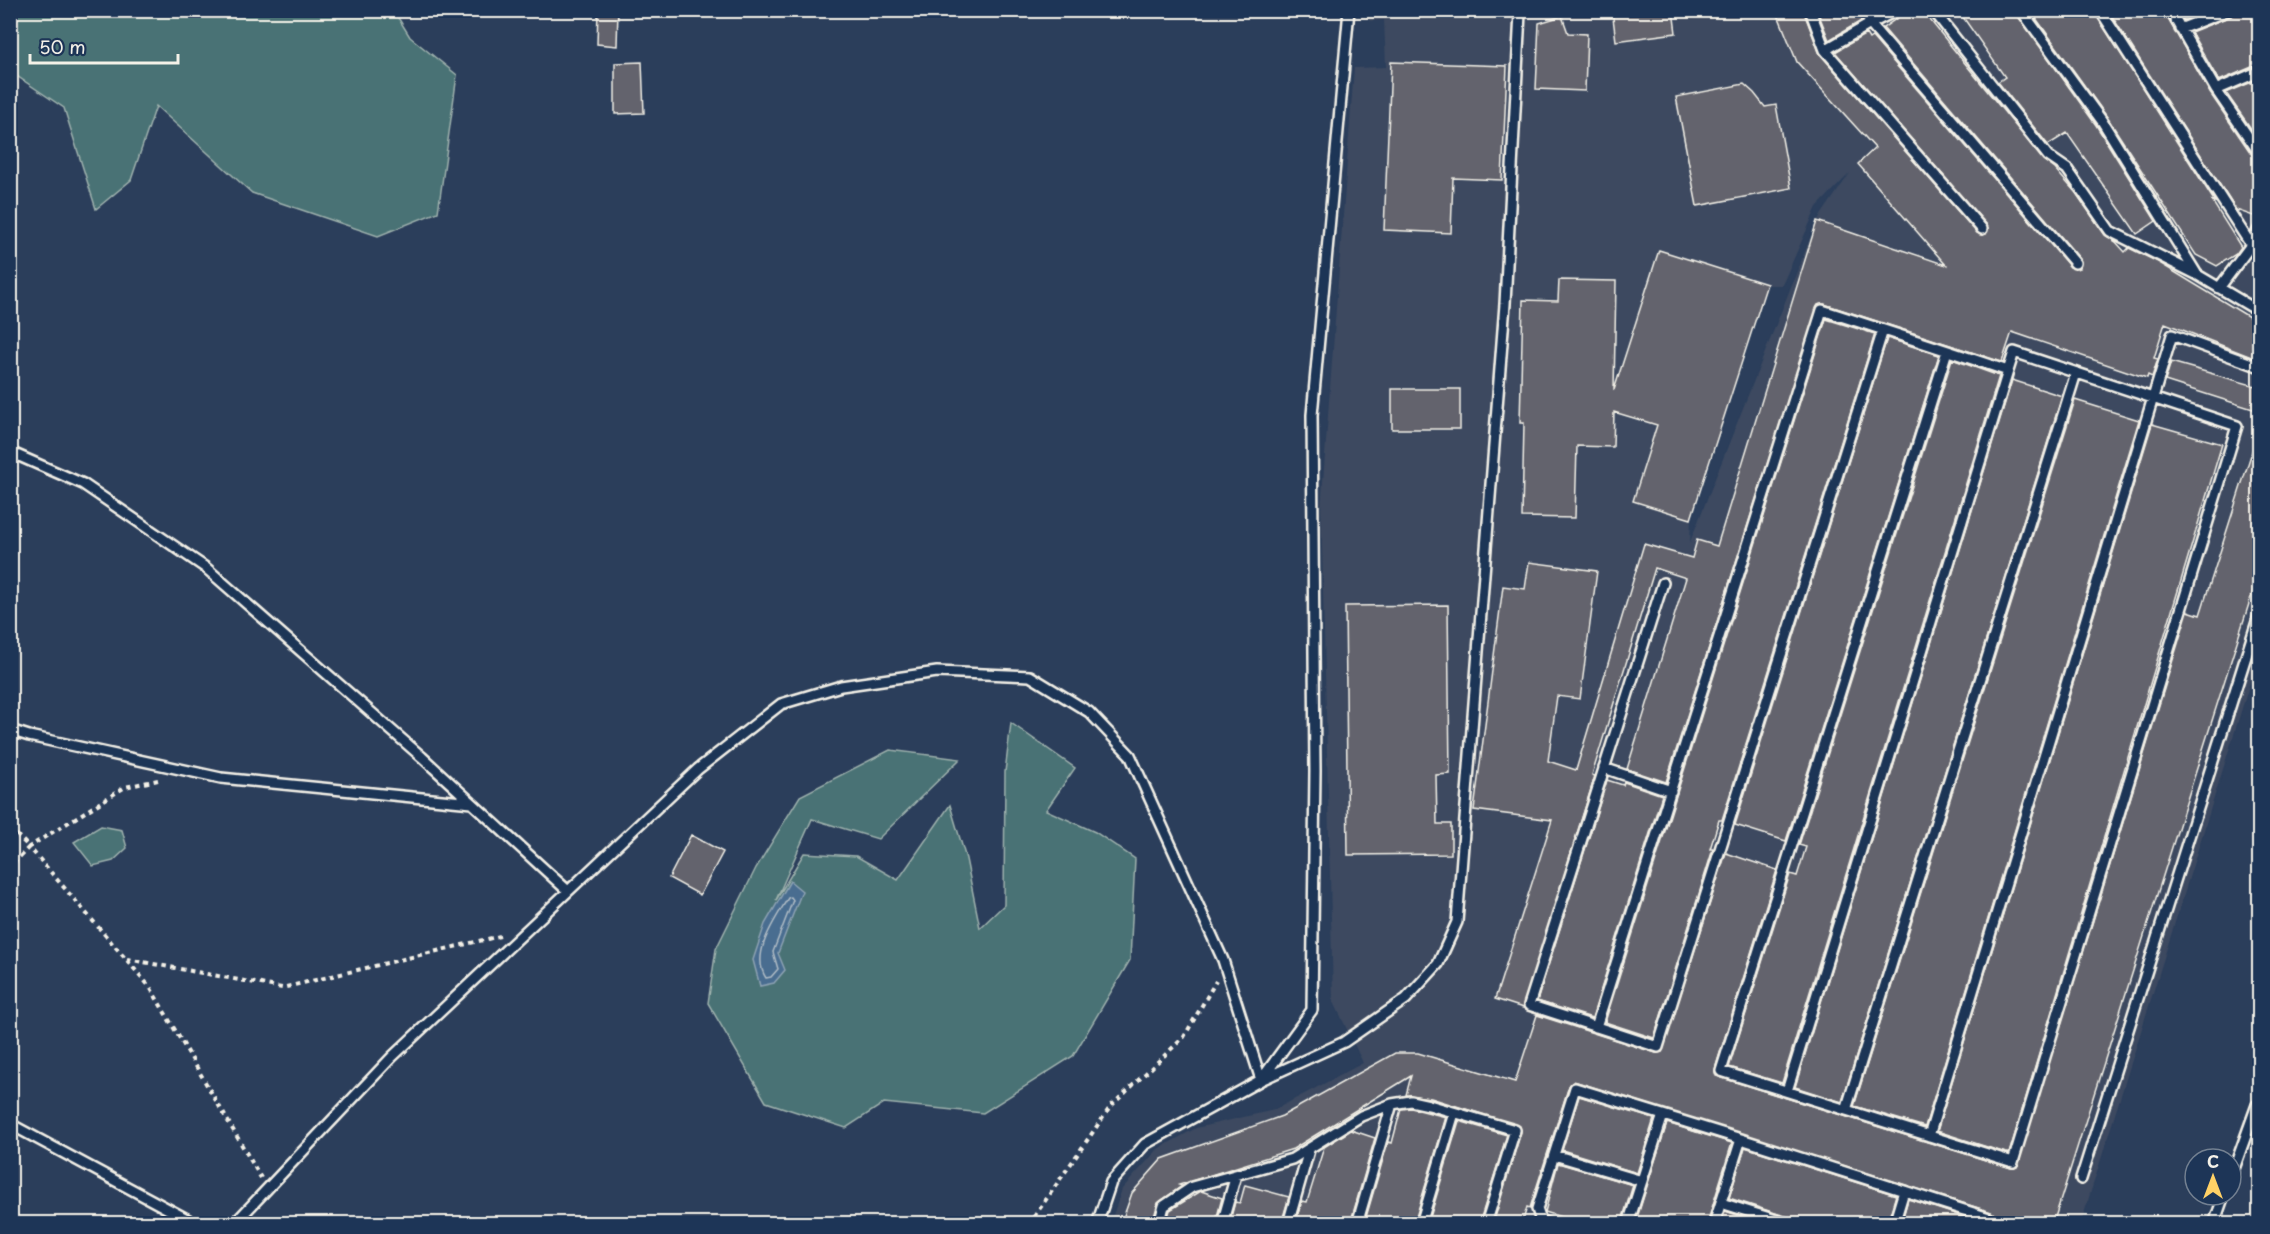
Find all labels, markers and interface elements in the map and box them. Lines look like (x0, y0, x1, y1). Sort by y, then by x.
scale bar (30, 27, 178, 65)
text: 50 m (39, 33, 86, 60)
north arrow (2183, 1147, 2243, 1207)
text: С (2207, 1149, 2219, 1173)

